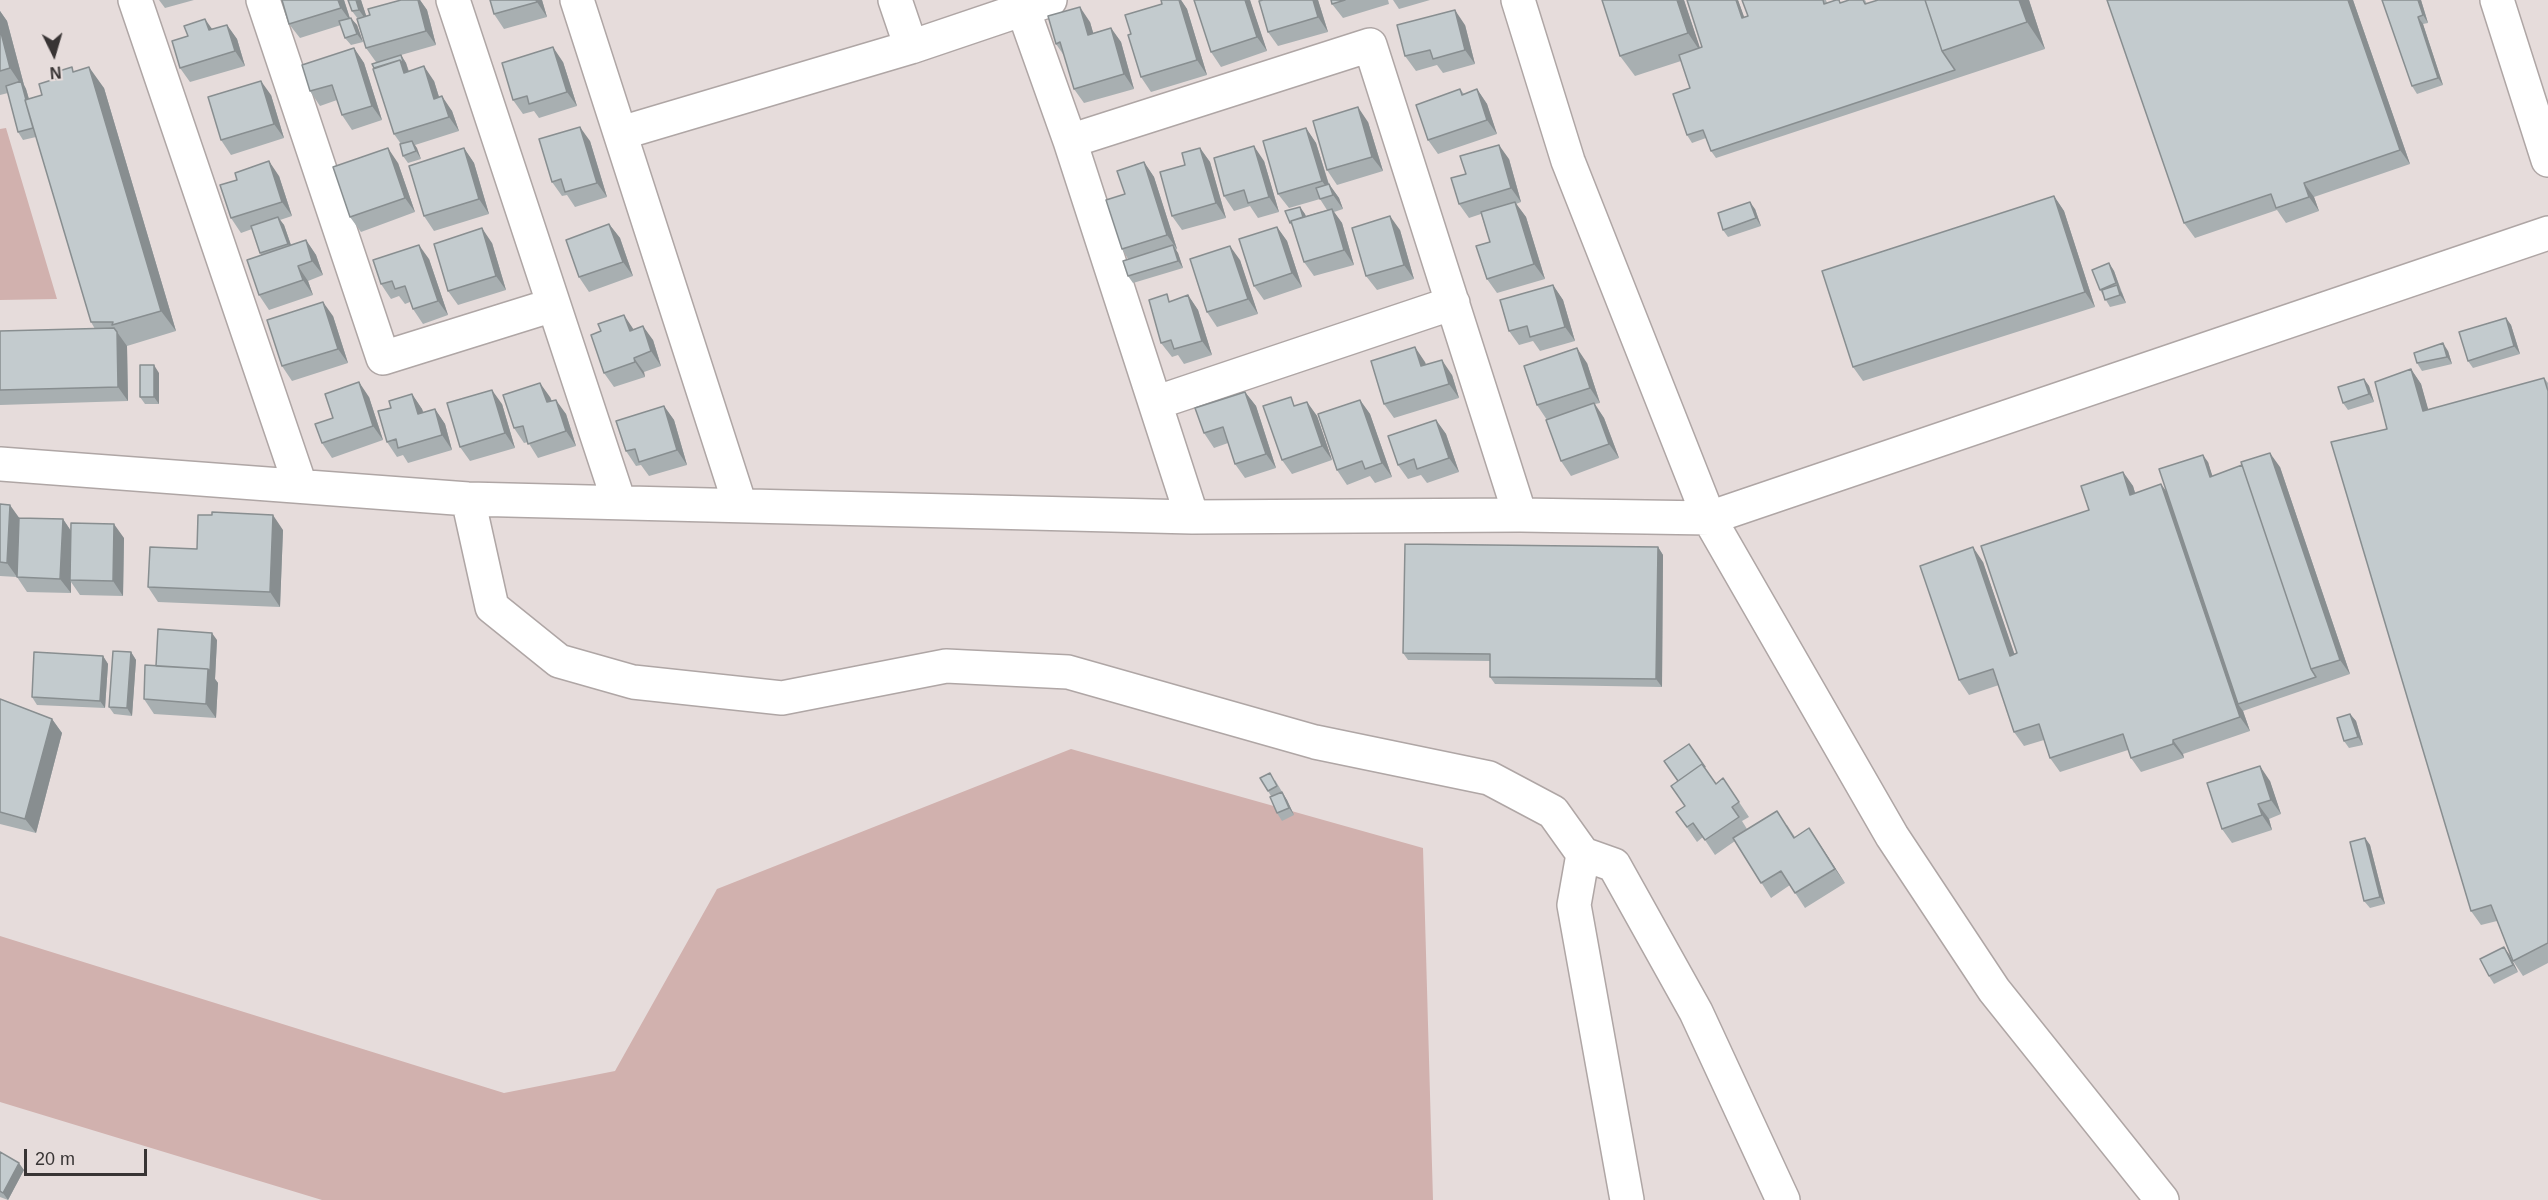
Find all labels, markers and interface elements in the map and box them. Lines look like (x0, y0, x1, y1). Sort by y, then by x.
north arrow (24, 24, 84, 84)
text: N (49, 63, 62, 81)
scale bar (27, 1137, 150, 1175)
text: 20 m (35, 1149, 75, 1169)

